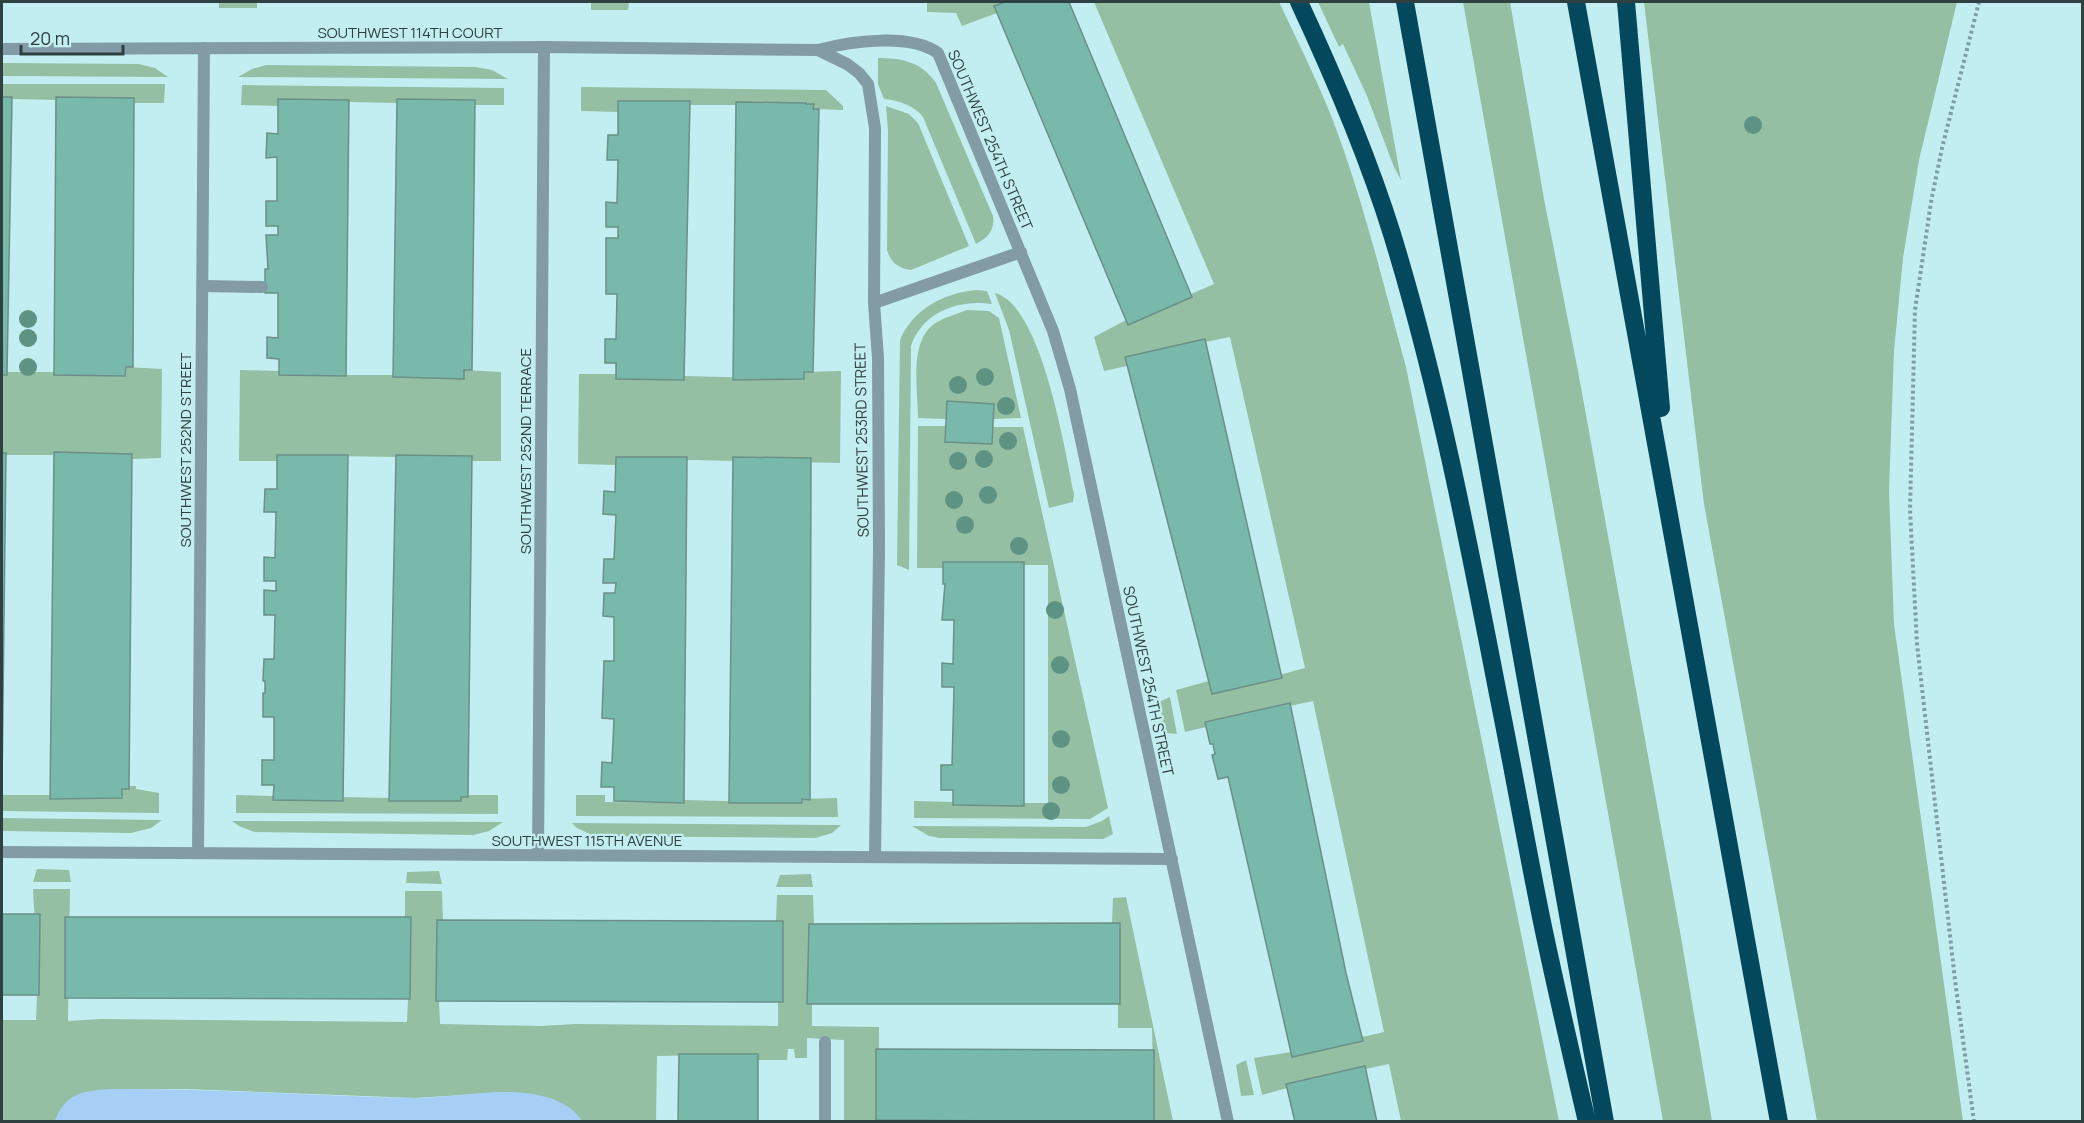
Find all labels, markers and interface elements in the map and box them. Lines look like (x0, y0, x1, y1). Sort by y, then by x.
scale bar (21, 18, 123, 56)
street label: SOUTHWEST 114TH COURT (317, 22, 503, 43)
text: 20 m (30, 26, 70, 50)
street label: SOUTHWEST 254TH STREET (943, 46, 1038, 233)
street label: SOUTHWEST 253RD STREET (849, 343, 874, 537)
street label: SOUTHWEST 252ND TERRACE (515, 348, 536, 554)
street label: SOUTHWEST 252ND STREET (175, 352, 196, 548)
street label: SOUTHWEST 254TH STREET (1118, 584, 1179, 778)
street label: SOUTHWEST 115TH AVENUE (492, 830, 682, 851)

